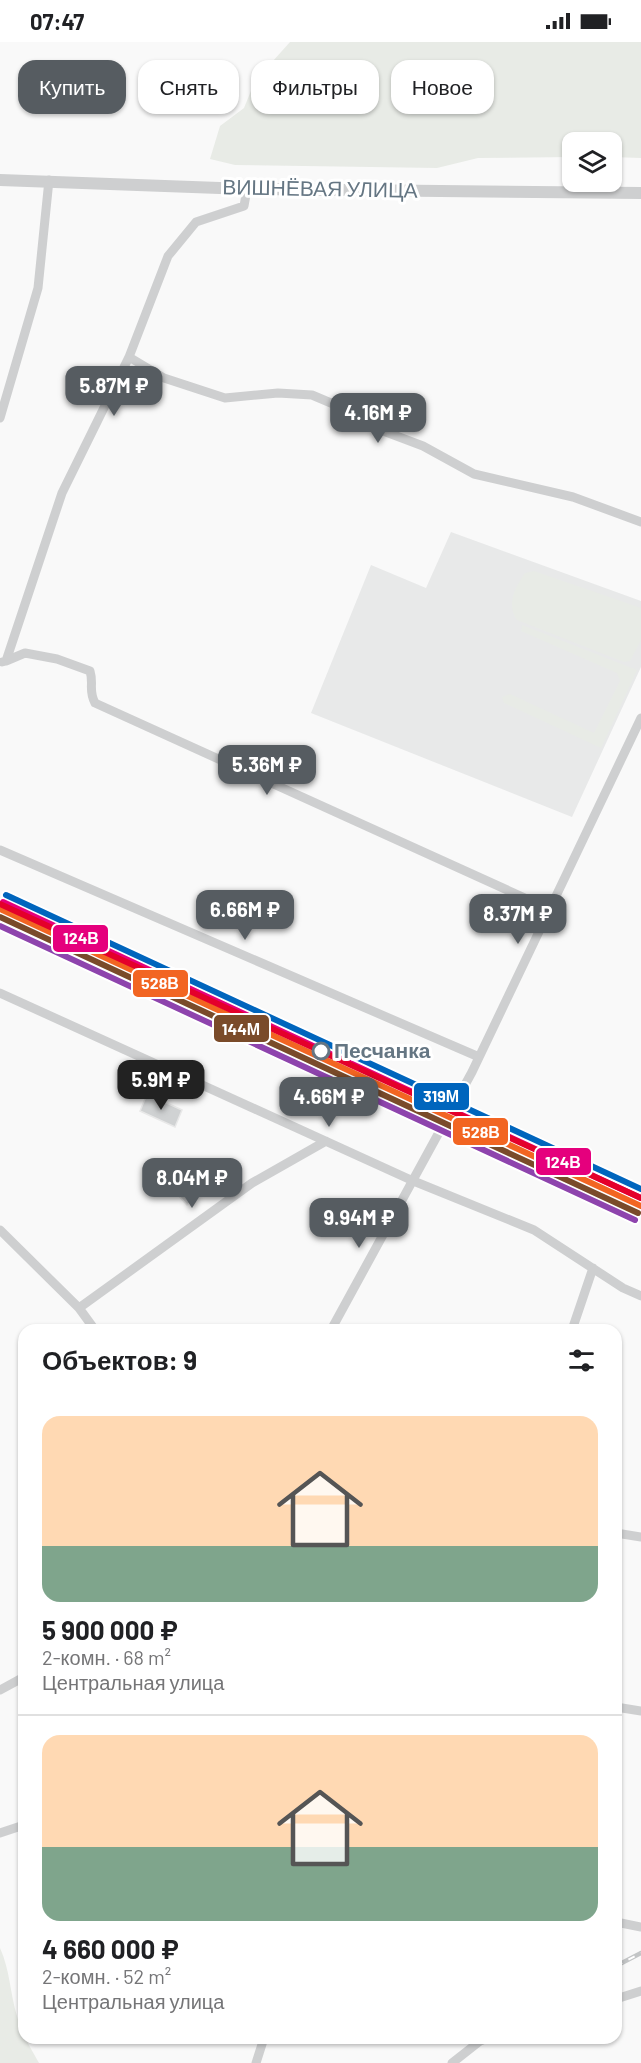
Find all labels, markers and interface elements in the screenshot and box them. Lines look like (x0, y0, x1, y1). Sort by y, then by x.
text: 07:47 (30, 8, 84, 34)
chip: Купить (18, 60, 126, 114)
chip: Снять (138, 60, 239, 114)
chip: Фильтры (251, 60, 379, 114)
chip: Новое (391, 60, 494, 114)
map controls (562, 132, 622, 192)
button: layers (562, 132, 622, 192)
street label: ВИШНЁВАЯ УЛИЦА (222, 173, 418, 202)
pin: 5.87M ₽ (59, 366, 169, 417)
text: 5.87M ₽ (79, 373, 149, 397)
pin: 4.16M ₽ (323, 393, 433, 444)
text: 4.16M ₽ (344, 400, 412, 424)
pin: 5.36M ₽ (212, 745, 322, 796)
text: 5.36M ₽ (232, 752, 302, 776)
pin: 6.66M ₽ (190, 890, 300, 941)
pin: 8.37M ₽ (463, 894, 573, 945)
text: 6.66M ₽ (210, 897, 280, 921)
text: 8.37M ₽ (483, 901, 553, 925)
line badge: 124В (52, 924, 109, 953)
text: 124В (63, 928, 99, 947)
line badge: 528В (132, 969, 189, 998)
text: 528В (141, 973, 179, 992)
line badge: 144М (213, 1014, 270, 1043)
text: 144М (222, 1019, 260, 1038)
place label: Песчанка (334, 1037, 431, 1062)
marker: Песчанка (312, 1042, 330, 1060)
pin: 5.9M ₽ (112, 1060, 210, 1111)
text: 5.9M ₽ (131, 1067, 191, 1091)
pin: 4.66M ₽ (274, 1077, 384, 1128)
line badge: 319М (413, 1082, 470, 1111)
text: 4.66M ₽ (293, 1084, 365, 1108)
text: 319М (423, 1086, 459, 1105)
line badge: 528В (452, 1117, 509, 1146)
text: 528В (462, 1122, 500, 1141)
line badge: 124В (535, 1147, 592, 1176)
text: 124В (545, 1152, 581, 1171)
pin: 8.04M ₽ (137, 1158, 247, 1209)
text: 8.04M ₽ (156, 1165, 228, 1189)
pin: 9.94M ₽ (304, 1198, 414, 1249)
text: 9.94M ₽ (323, 1205, 395, 1229)
text: Объектов: 9 (42, 1344, 197, 1375)
icon: filters (565, 1344, 598, 1377)
icon: home (266, 1455, 374, 1563)
text: 5 900 000 ₽ (42, 1614, 178, 1645)
text: 2-комн. · 68 m² (42, 1645, 171, 1669)
text: Центральная улица (42, 1670, 224, 1694)
icon: home (266, 1774, 374, 1882)
text: 4 660 000 ₽ (42, 1933, 179, 1964)
text: 2-комн. · 52 m² (42, 1964, 171, 1988)
text: Центральная улица (42, 1989, 224, 2013)

